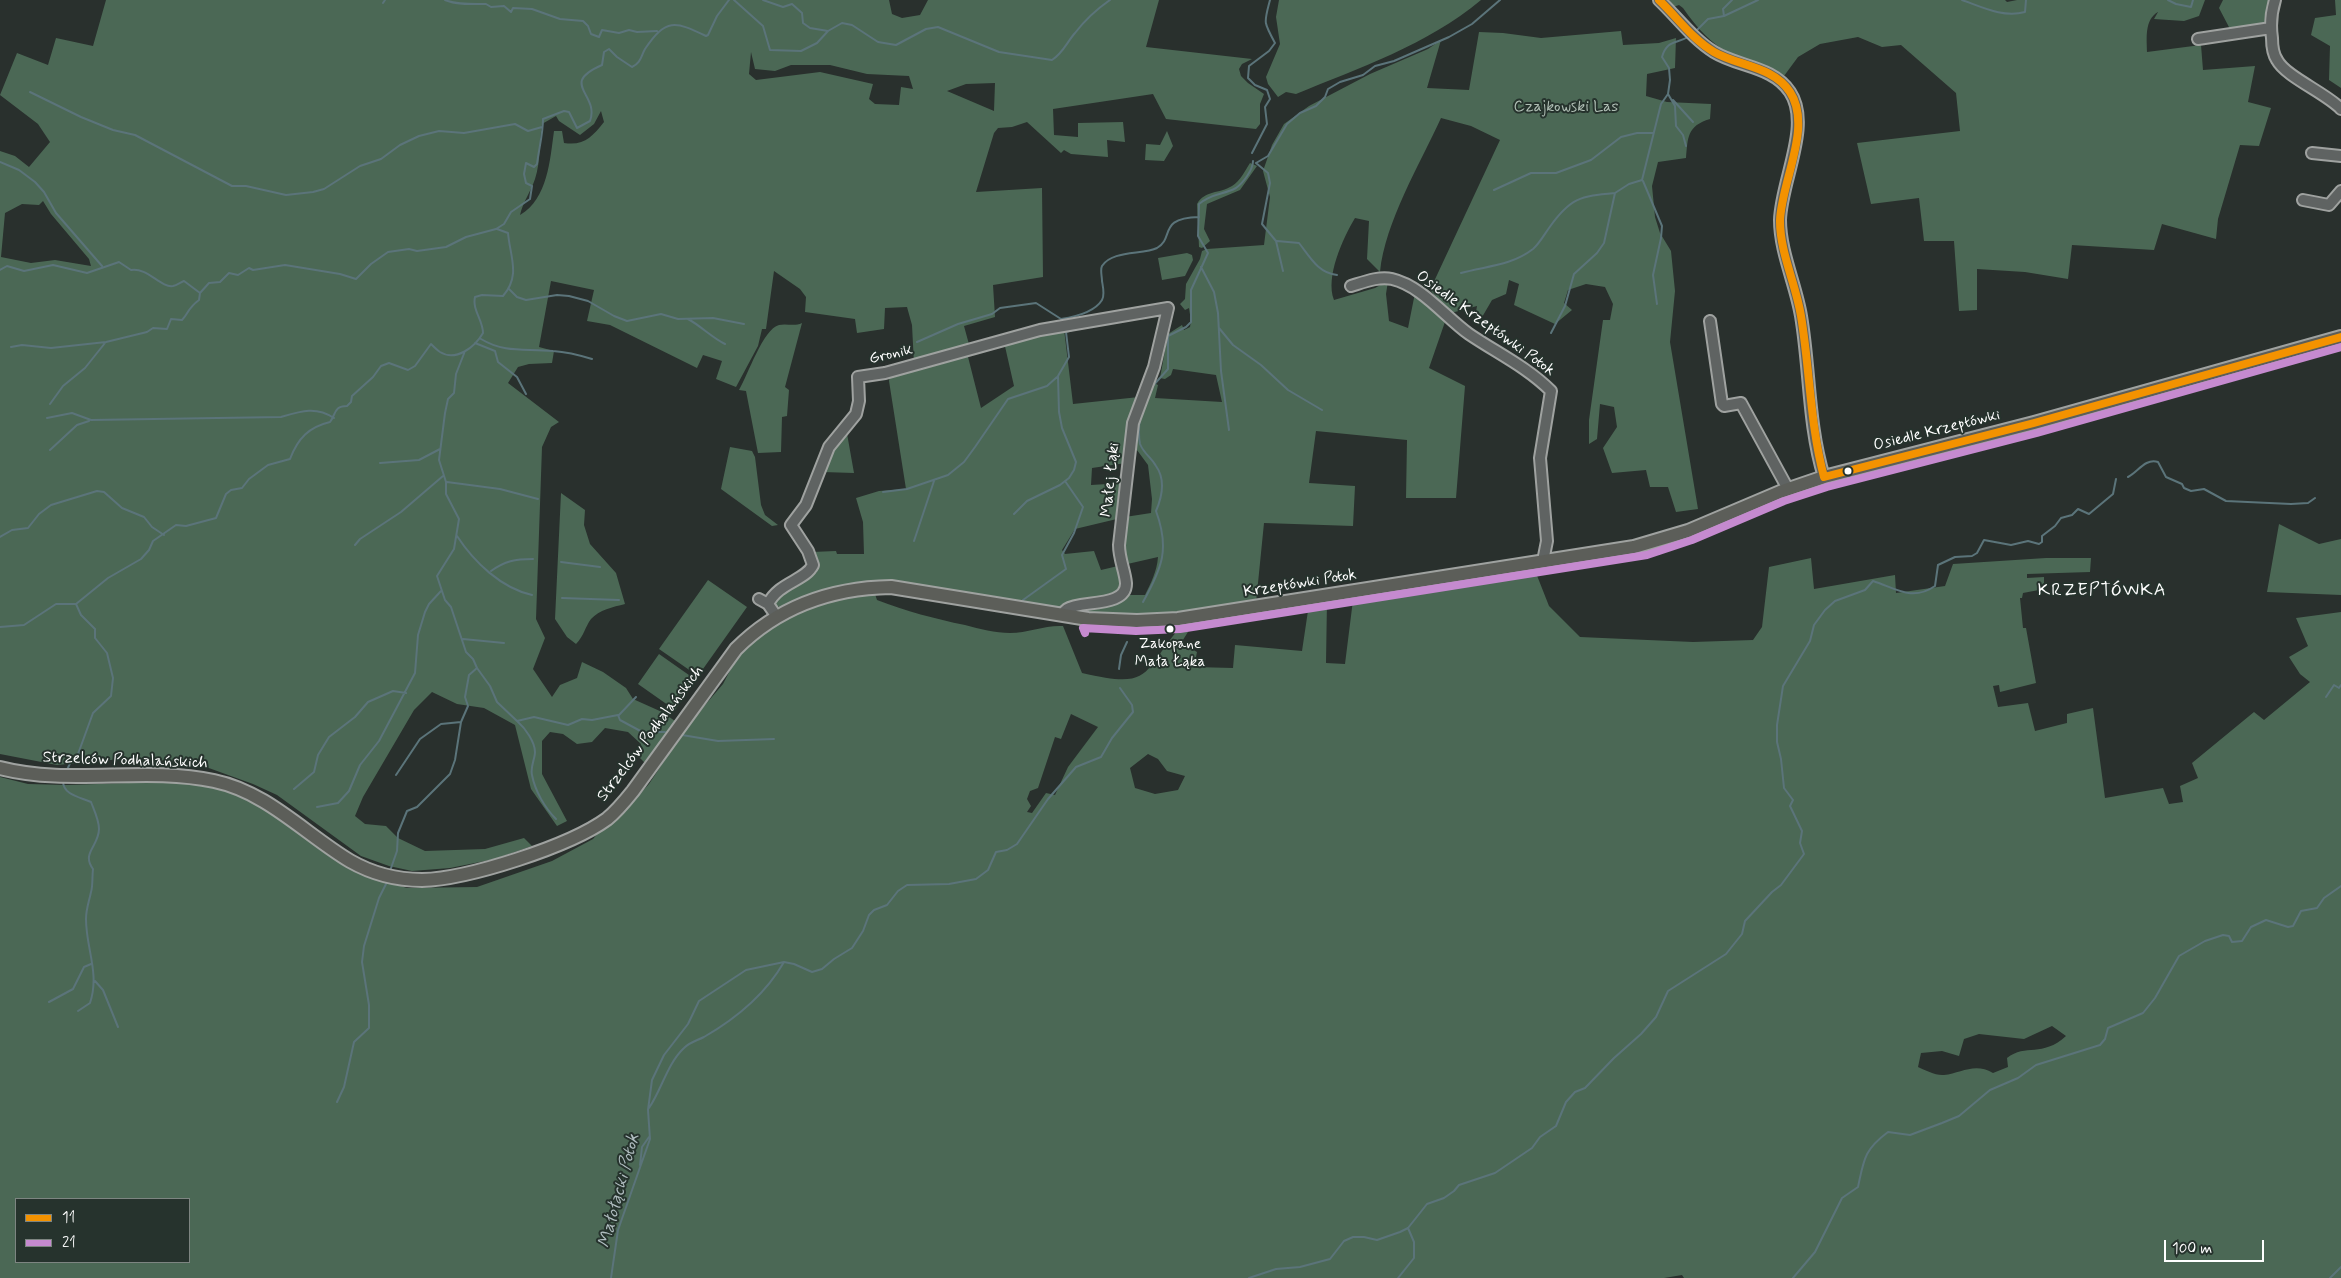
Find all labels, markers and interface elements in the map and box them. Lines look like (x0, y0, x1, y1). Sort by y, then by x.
park label: Czajkowski Las (1514, 98, 1618, 118)
street label: Osiedle Krzeptówki Potok (1412, 267, 1558, 381)
street label: Gronik (867, 341, 915, 369)
street label: Osiedle Krzeptówki (1872, 406, 2002, 456)
street label: Małej Łąki (1098, 442, 1124, 518)
unlabelled marker (1843, 466, 1853, 476)
street label: Krzeptówki Potok (1242, 566, 1358, 602)
district label: KRZEPTÓWKA (2036, 580, 2168, 602)
marker: Zakopane Mała Łąka (1165, 624, 1175, 634)
place label: Zakopane Mała Łąka (1135, 636, 1205, 671)
street label: Strzelców Podhalańskich (594, 662, 708, 806)
street label: Strzelców Podhalańskich (42, 749, 208, 773)
water label: Małołącki Potok (594, 1132, 646, 1250)
legend (15, 1198, 190, 1263)
text: 11 (62, 1208, 75, 1228)
scale bar (2166, 1230, 2266, 1262)
text: 21 (62, 1233, 76, 1253)
text: 100 m (2172, 1239, 2212, 1259)

